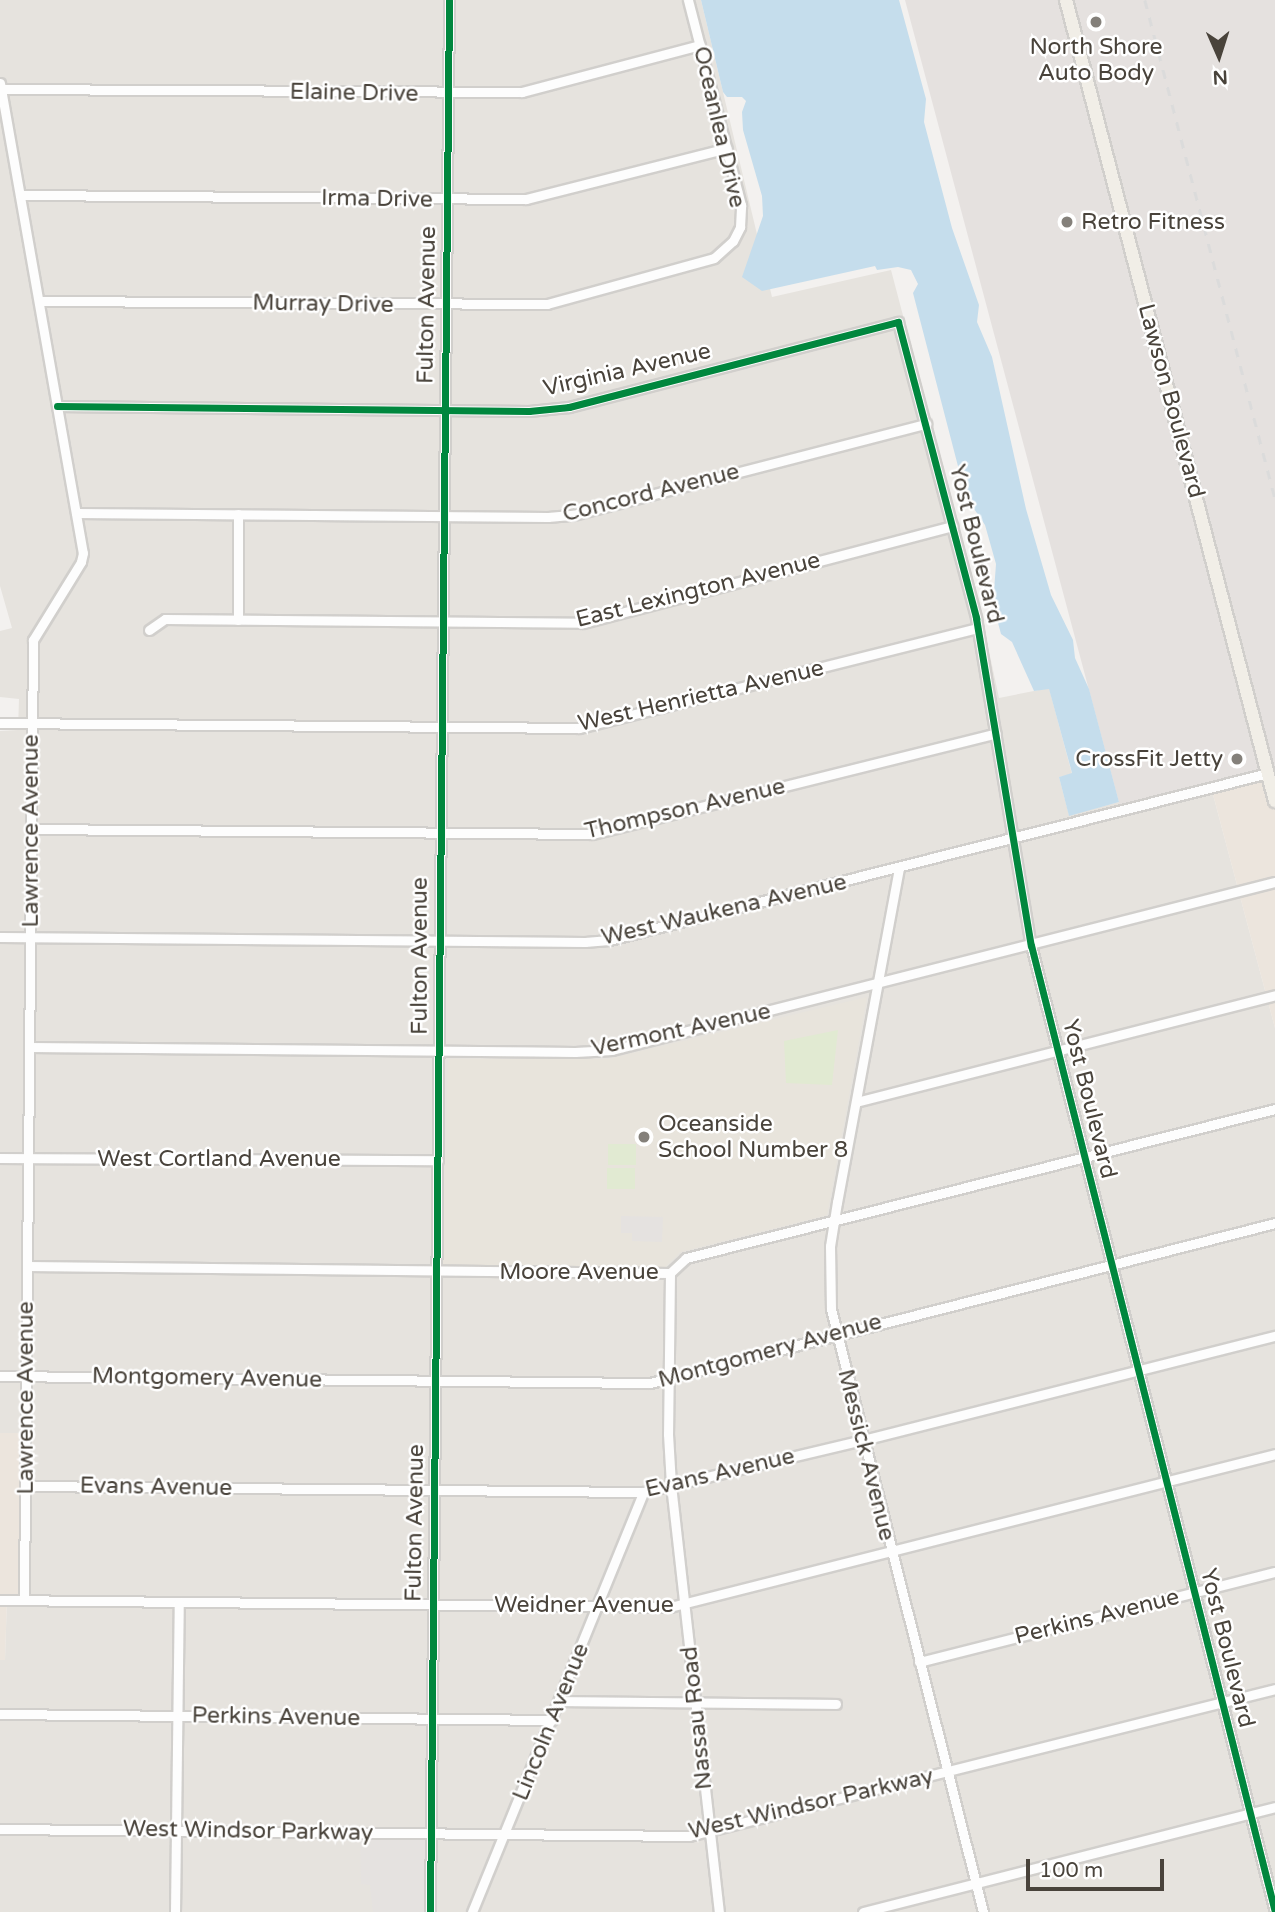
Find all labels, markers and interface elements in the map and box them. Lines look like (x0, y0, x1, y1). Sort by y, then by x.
marker: North Shore Auto Body (1088, 14, 1104, 30)
north arrow (1184, 21, 1254, 91)
place label: North Shore Auto Body (1029, 33, 1163, 87)
street label: Oceanlea Drive (687, 44, 751, 210)
text: N (1212, 66, 1228, 88)
street label: Elaine Drive (289, 78, 419, 108)
street label: Irma Drive (321, 184, 433, 214)
place label: Retro Fitness (1081, 208, 1225, 236)
marker: Retro Fitness (1059, 214, 1075, 230)
street label: Fulton Avenue (412, 226, 442, 384)
street label: Murray Drive (252, 289, 394, 319)
street label: Lawson Boulevard (1132, 301, 1210, 501)
street label: Virginia Avenue (541, 337, 713, 403)
street label: Concord Avenue (560, 458, 742, 528)
street label: Yost Boulevard (943, 462, 1009, 626)
street label: East Lexington Avenue (573, 546, 823, 634)
street label: West Henrietta Avenue (575, 654, 827, 738)
street label: Lawrence Avenue (17, 734, 45, 928)
place label: CrossFit Jetty (1075, 745, 1223, 773)
marker: CrossFit Jetty (1229, 751, 1245, 767)
street label: Thompson Avenue (582, 773, 788, 845)
street label: West Waukena Avenue (599, 868, 849, 952)
street label: Fulton Avenue (406, 877, 434, 1035)
street label: Vermont Avenue (589, 998, 773, 1062)
street label: Yost Boulevard (1056, 1017, 1122, 1181)
place label: Oceanside School Number 8 (658, 1110, 848, 1164)
marker: Oceanside School Number 8 (636, 1129, 652, 1145)
street label: West Cortland Avenue (97, 1145, 341, 1173)
street label: Moore Avenue (499, 1258, 659, 1286)
street label: Lawrence Avenue (12, 1301, 40, 1495)
street label: Montgomery Avenue (655, 1308, 885, 1394)
street label: Montgomery Avenue (92, 1362, 322, 1394)
street label: Messick Avenue (831, 1366, 901, 1544)
street label: Evans Avenue (643, 1442, 797, 1504)
street label: Fulton Avenue (400, 1444, 430, 1602)
street label: Evans Avenue (79, 1472, 233, 1502)
street label: Yost Boulevard (1194, 1566, 1260, 1730)
street label: Perkins Avenue (1012, 1583, 1182, 1651)
street label: Weidner Avenue (494, 1591, 674, 1619)
street label: Lincoln Avenue (507, 1639, 595, 1805)
street label: Nassau Road (676, 1645, 718, 1791)
street label: Perkins Avenue (191, 1702, 361, 1732)
street label: West Windsor Parkway (686, 1762, 936, 1846)
street label: West Windsor Parkway (123, 1815, 373, 1847)
scale bar (1030, 1846, 1168, 1890)
text: 100 m (1039, 1858, 1103, 1883)

